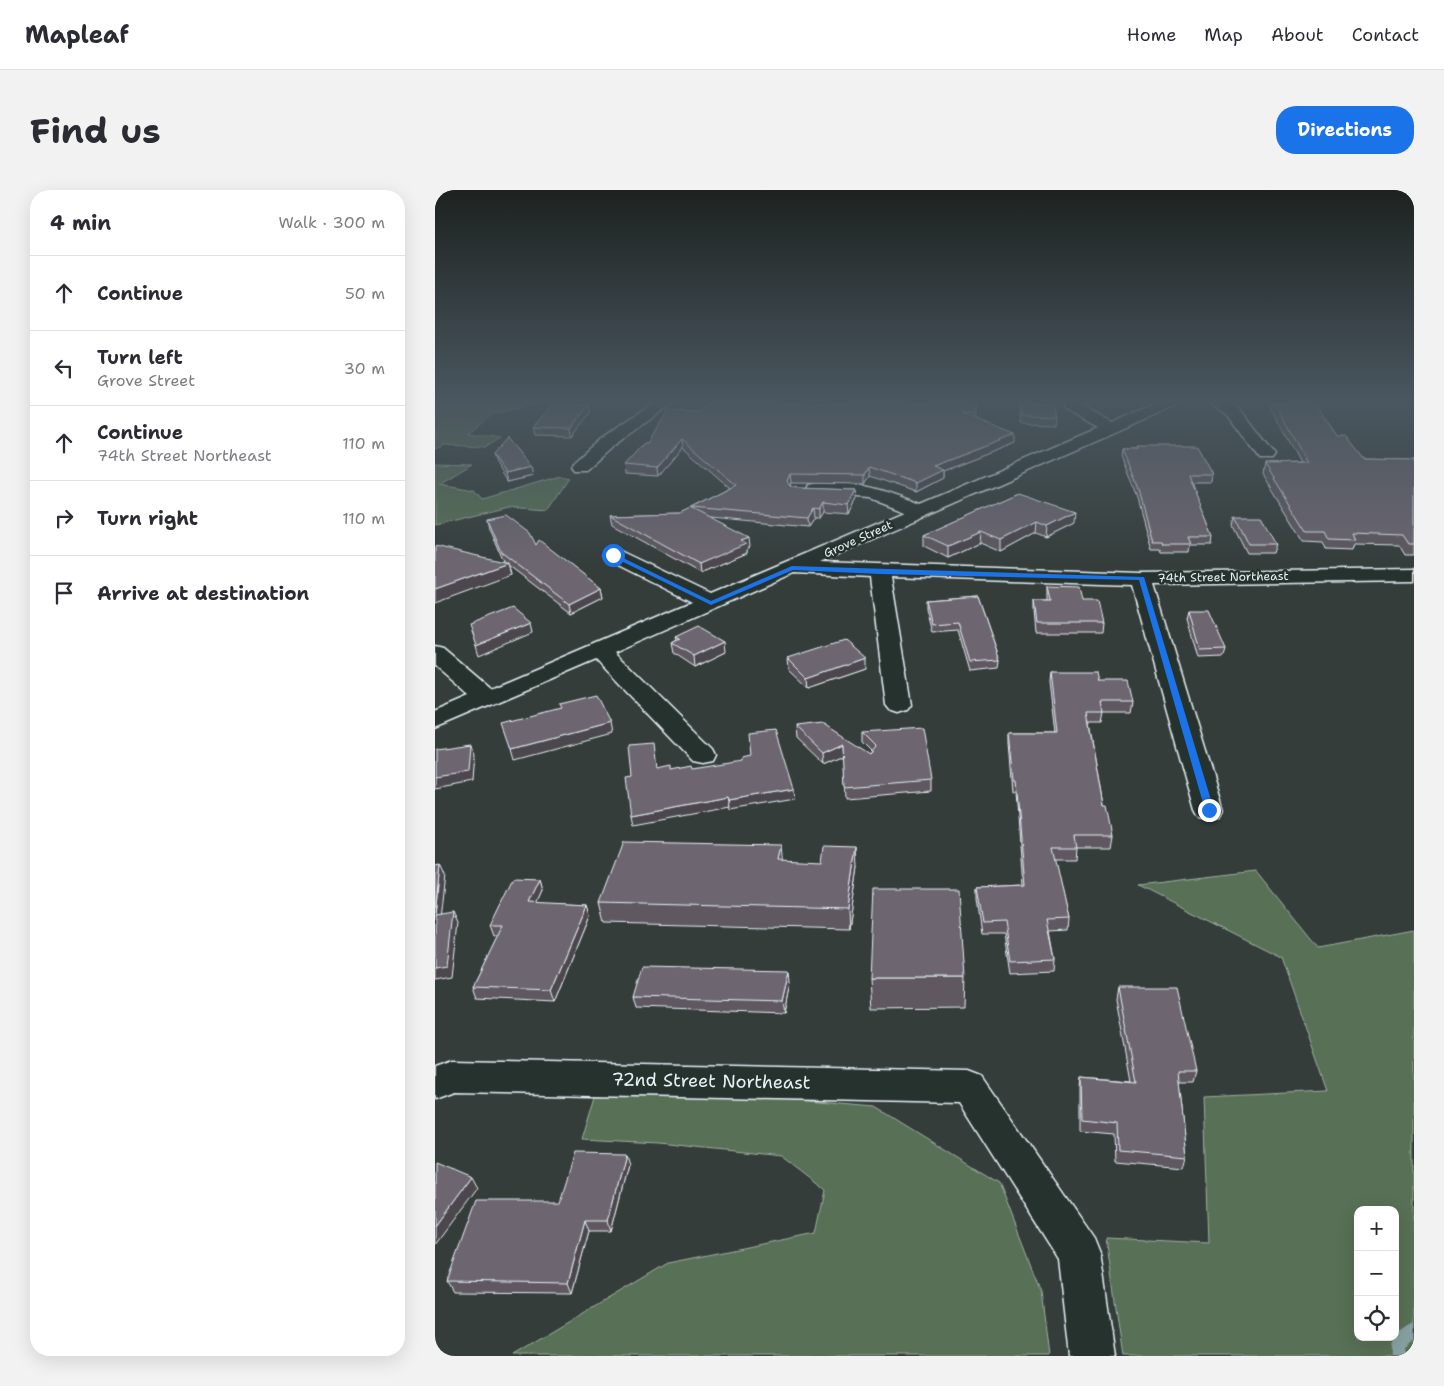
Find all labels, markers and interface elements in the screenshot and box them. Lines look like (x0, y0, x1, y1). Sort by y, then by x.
text: Mapleaf (25, 19, 129, 51)
text: Home (1127, 23, 1176, 47)
text: Map (1204, 23, 1243, 47)
text: About (1271, 23, 1324, 47)
text: Contact (1352, 23, 1419, 47)
button: Directions (1276, 106, 1414, 154)
text: Find us (30, 107, 161, 154)
text: 4 min (50, 209, 111, 237)
text: Walk · 300 m (278, 212, 385, 233)
icon: ahead (50, 279, 78, 307)
text: Continue (97, 281, 183, 306)
text: 50 m (345, 283, 385, 304)
text: Turn left (97, 345, 183, 370)
icon: left (50, 354, 78, 382)
text: 30 m (344, 358, 385, 379)
text: Grove Street (97, 370, 195, 391)
text: Continue (97, 420, 183, 445)
icon: ahead (50, 429, 78, 457)
text: 110 m (342, 433, 385, 454)
text: 74th Street Northeast (97, 445, 272, 466)
icon: right (50, 504, 78, 532)
text: Turn right (97, 506, 198, 531)
text: 110 m (342, 508, 385, 529)
street label: Grove Street (821, 517, 895, 561)
route start (602, 544, 625, 567)
street label: 74th Street Northeast (1157, 568, 1289, 586)
icon: arrive (50, 579, 78, 607)
text: Arrive at destination (97, 581, 309, 606)
route end (1198, 799, 1221, 822)
street label: 72nd Street Northeast (611, 1067, 811, 1095)
map controls (1354, 1206, 1399, 1341)
button: + (1354, 1206, 1399, 1251)
button: − (1354, 1251, 1399, 1296)
button: locate (1354, 1296, 1399, 1341)

